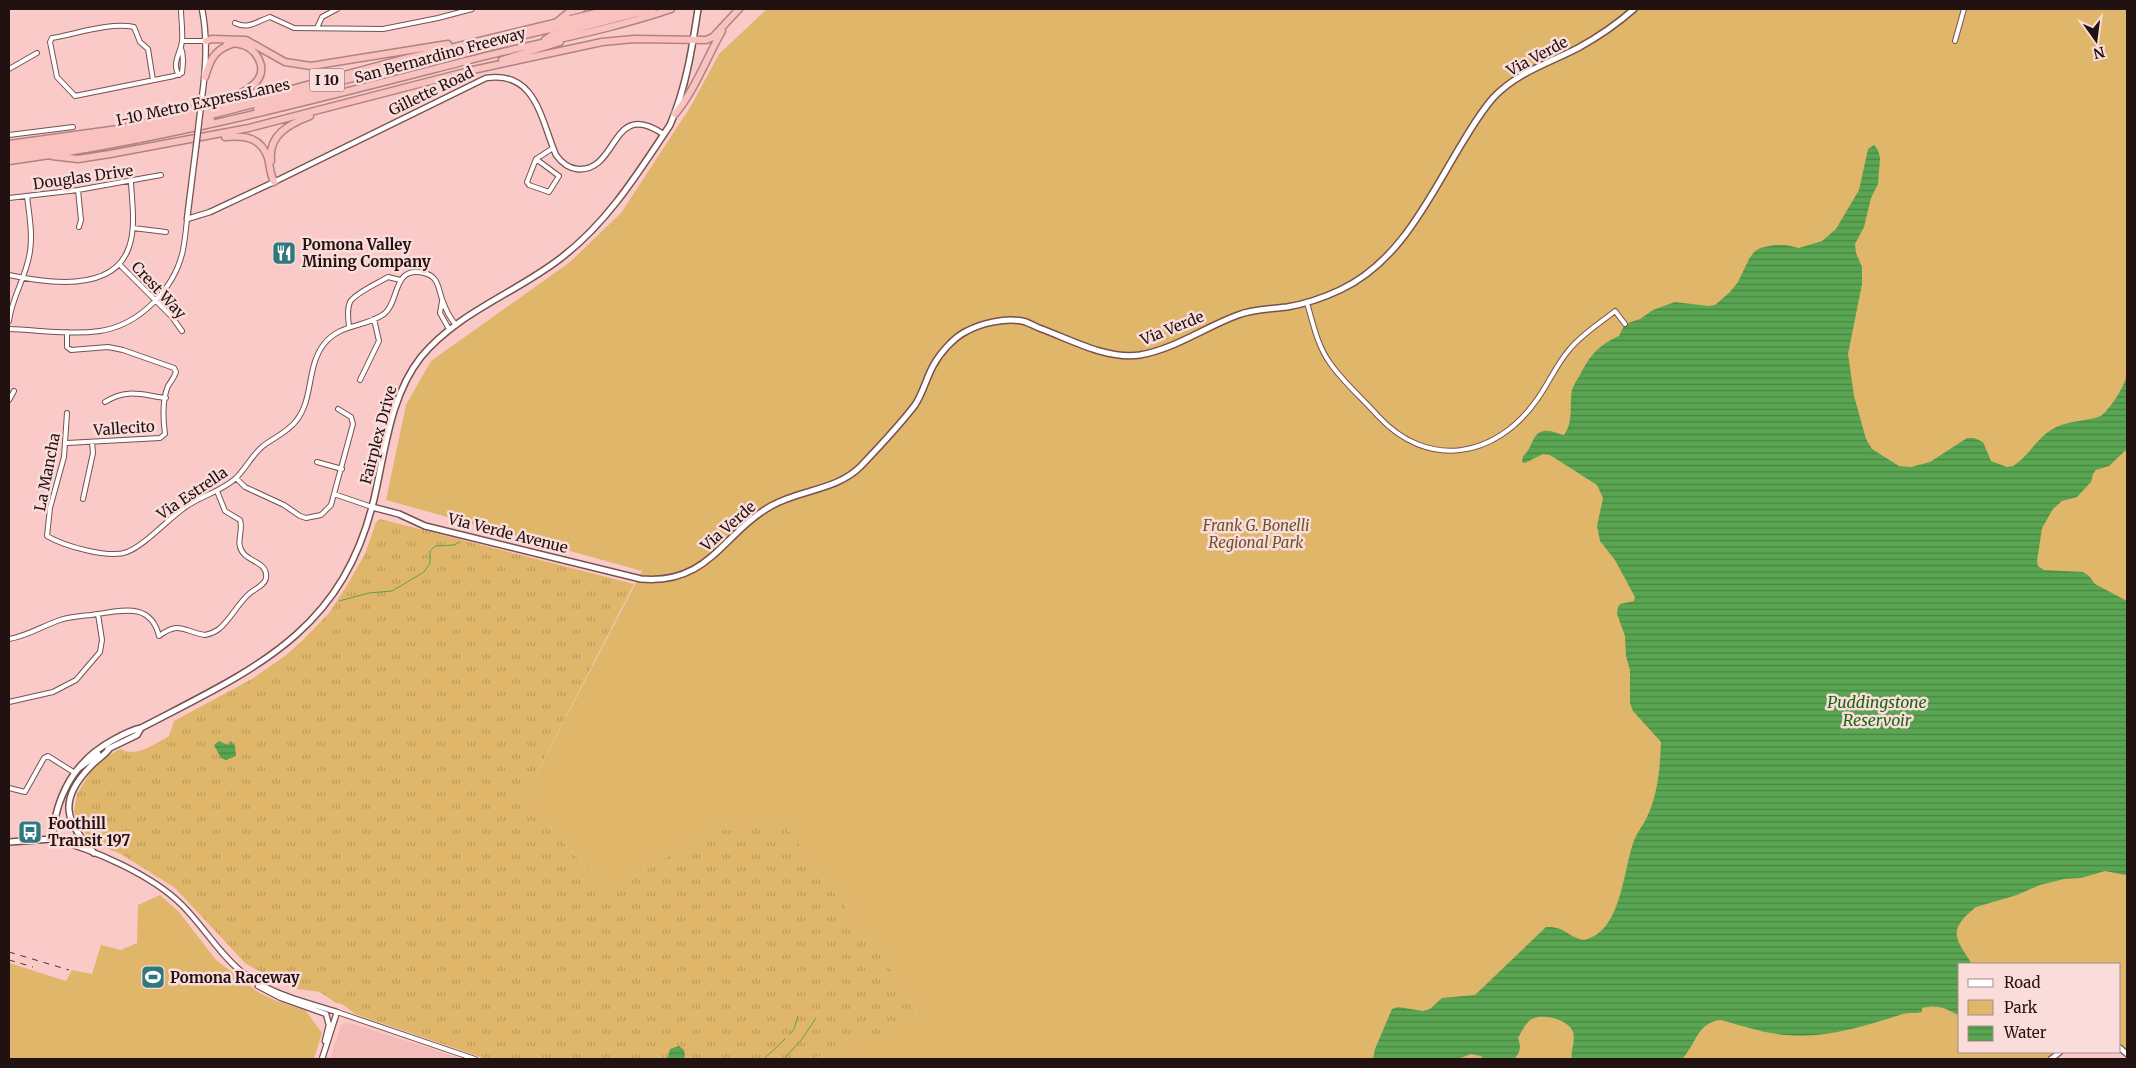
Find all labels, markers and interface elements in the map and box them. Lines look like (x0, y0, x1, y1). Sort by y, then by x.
north arrow (2071, 15, 2121, 65)
street label: San Bernardino Freeway (352, 23, 528, 87)
street label: Via Verde (1502, 32, 1571, 80)
text: N (2092, 43, 2107, 63)
street label: Gillette Road (385, 62, 477, 120)
road number: I 10 (310, 68, 344, 92)
street label: I-10 Metro ExpressLanes (114, 74, 292, 130)
street label: Douglas Drive (32, 161, 135, 193)
place label: Pomona Valley Mining Company (302, 235, 431, 271)
restaurant icon: Pomona Valley Mining Company (271, 240, 297, 266)
street label: Crest Way (128, 257, 191, 323)
street label: Via Verde (1137, 307, 1207, 350)
street label: Fairplex Drive (356, 383, 400, 486)
street label: Vallecito (92, 416, 155, 440)
street label: La Mancha (30, 431, 64, 513)
street label: Via Estrella (152, 463, 231, 524)
street label: Via Verde (696, 497, 759, 556)
street label: Via Verde Avenue (445, 509, 570, 557)
park label: Frank G. Bonelli Regional Park (1202, 516, 1309, 552)
water label: Puddingstone Reservoir (1827, 692, 1927, 730)
place label: Foothill Transit 197 (48, 814, 130, 850)
bus stop icon: Foothill Transit 197 (17, 819, 43, 845)
legend (1958, 963, 2121, 1053)
sports icon: Pomona Raceway (140, 964, 166, 990)
place label: Pomona Raceway (170, 968, 300, 987)
text: Road (2004, 973, 2040, 992)
text: Park (2004, 998, 2038, 1017)
text: Water (2003, 1023, 2047, 1042)

